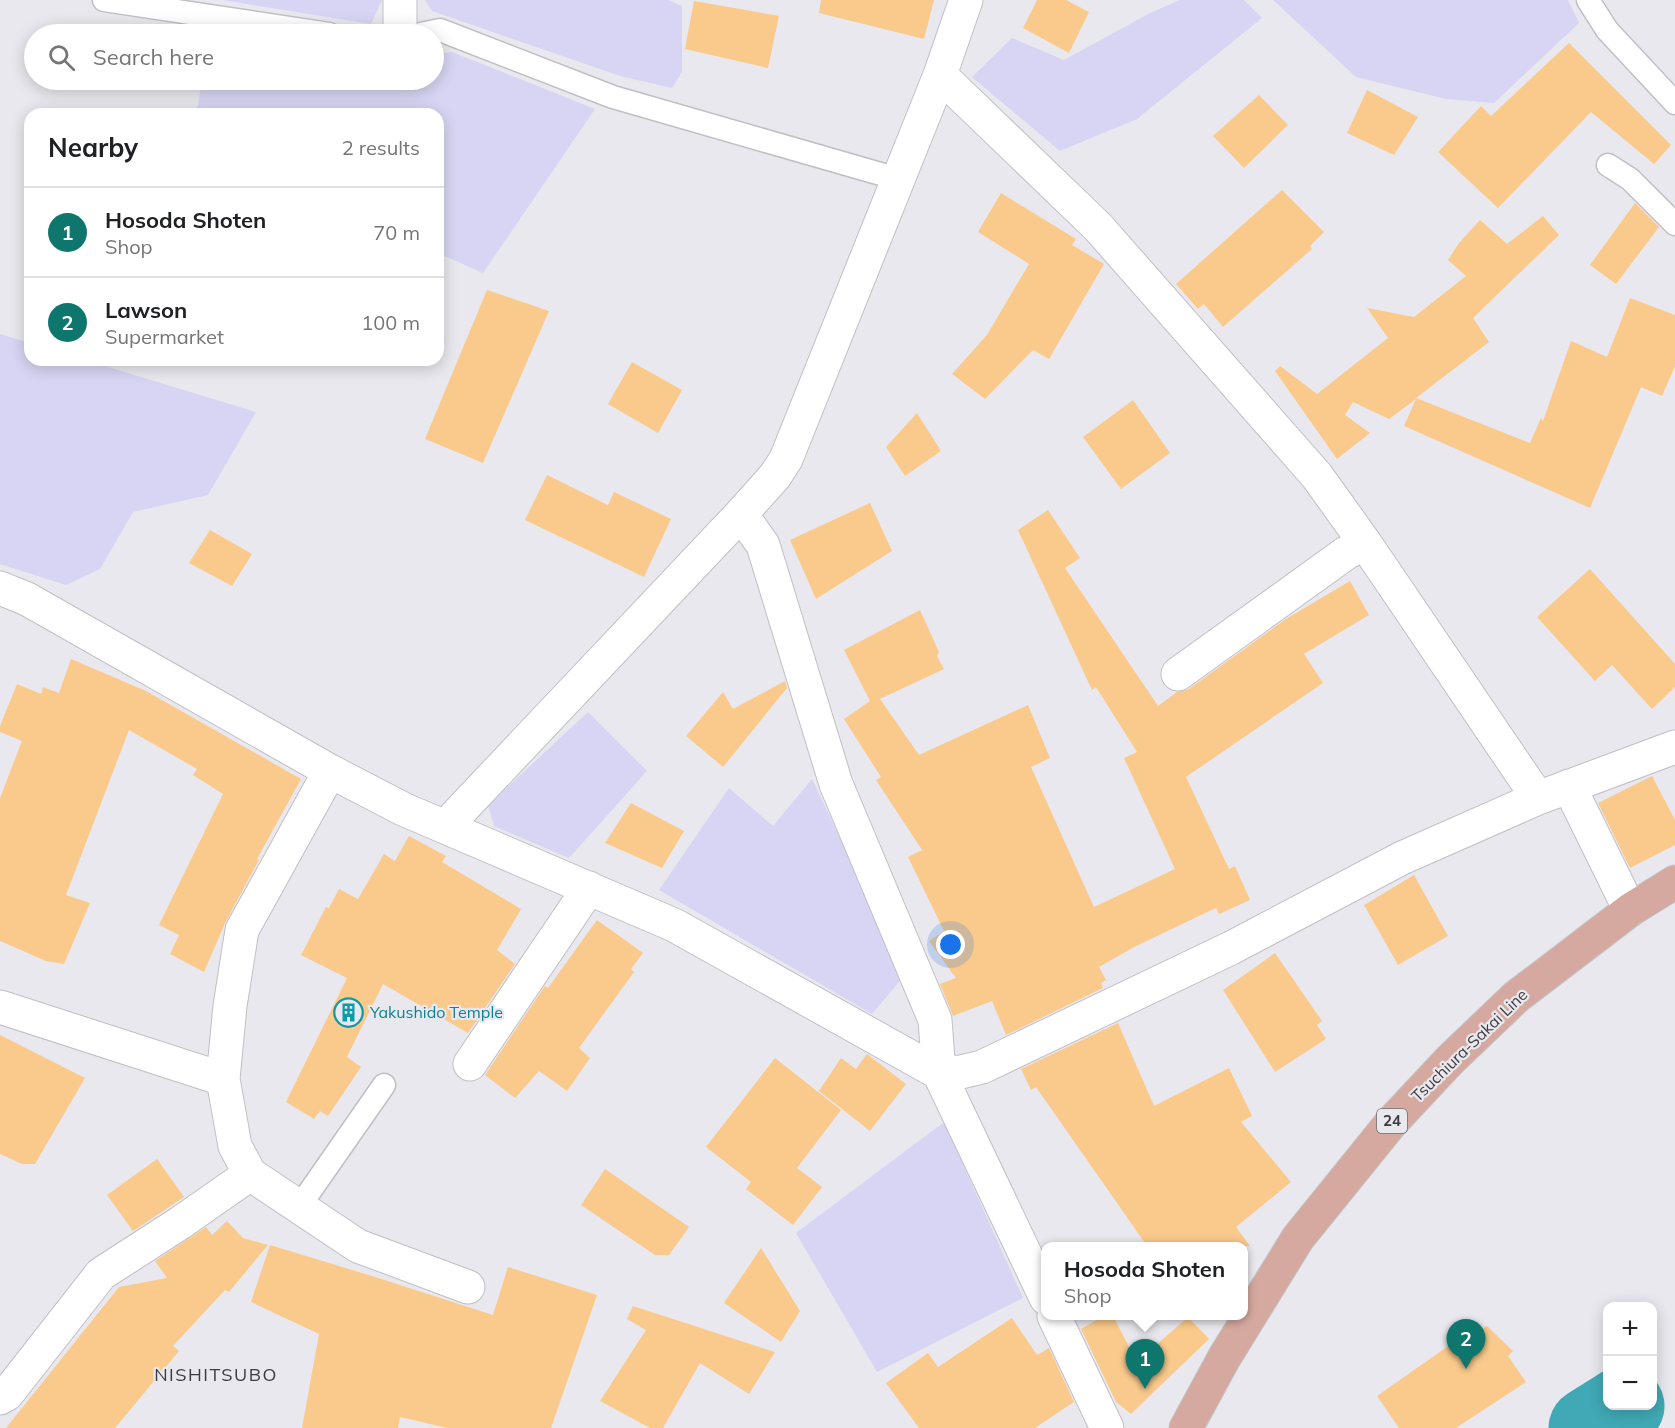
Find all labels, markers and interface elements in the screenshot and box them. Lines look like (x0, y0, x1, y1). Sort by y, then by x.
search box (24, 24, 444, 90)
icon: search (45, 41, 78, 74)
text: Search here (93, 43, 214, 71)
text: Nearby (48, 131, 138, 164)
text: 2 results (342, 135, 420, 160)
text: Hosoda Shoten (105, 206, 266, 234)
text: 1 (62, 220, 74, 245)
text: 70 m (373, 220, 420, 245)
text: Shop (105, 234, 153, 259)
text: Lawson (105, 296, 187, 324)
text: 2 (62, 310, 74, 335)
text: 100 m (361, 310, 420, 335)
text: Supermarket (105, 324, 224, 349)
your location (936, 930, 965, 959)
street label: Tsuchiura-Sakai Line (1407, 984, 1531, 1106)
building icon: Yakushido Temple (333, 996, 365, 1028)
place label: Yakushido Temple (369, 1002, 503, 1022)
road number: 24 (1377, 1109, 1407, 1133)
popup (1041, 1242, 1248, 1320)
text: Hosoda Shoten (1064, 1255, 1225, 1283)
text: Shop (1064, 1283, 1111, 1308)
map controls (1603, 1302, 1657, 1410)
button: + (1603, 1302, 1657, 1356)
pin: 2 (1446, 1320, 1486, 1369)
pin: 1 (1126, 1340, 1164, 1389)
button: − (1603, 1356, 1657, 1410)
district label: NISHITSUBO (154, 1363, 278, 1386)

